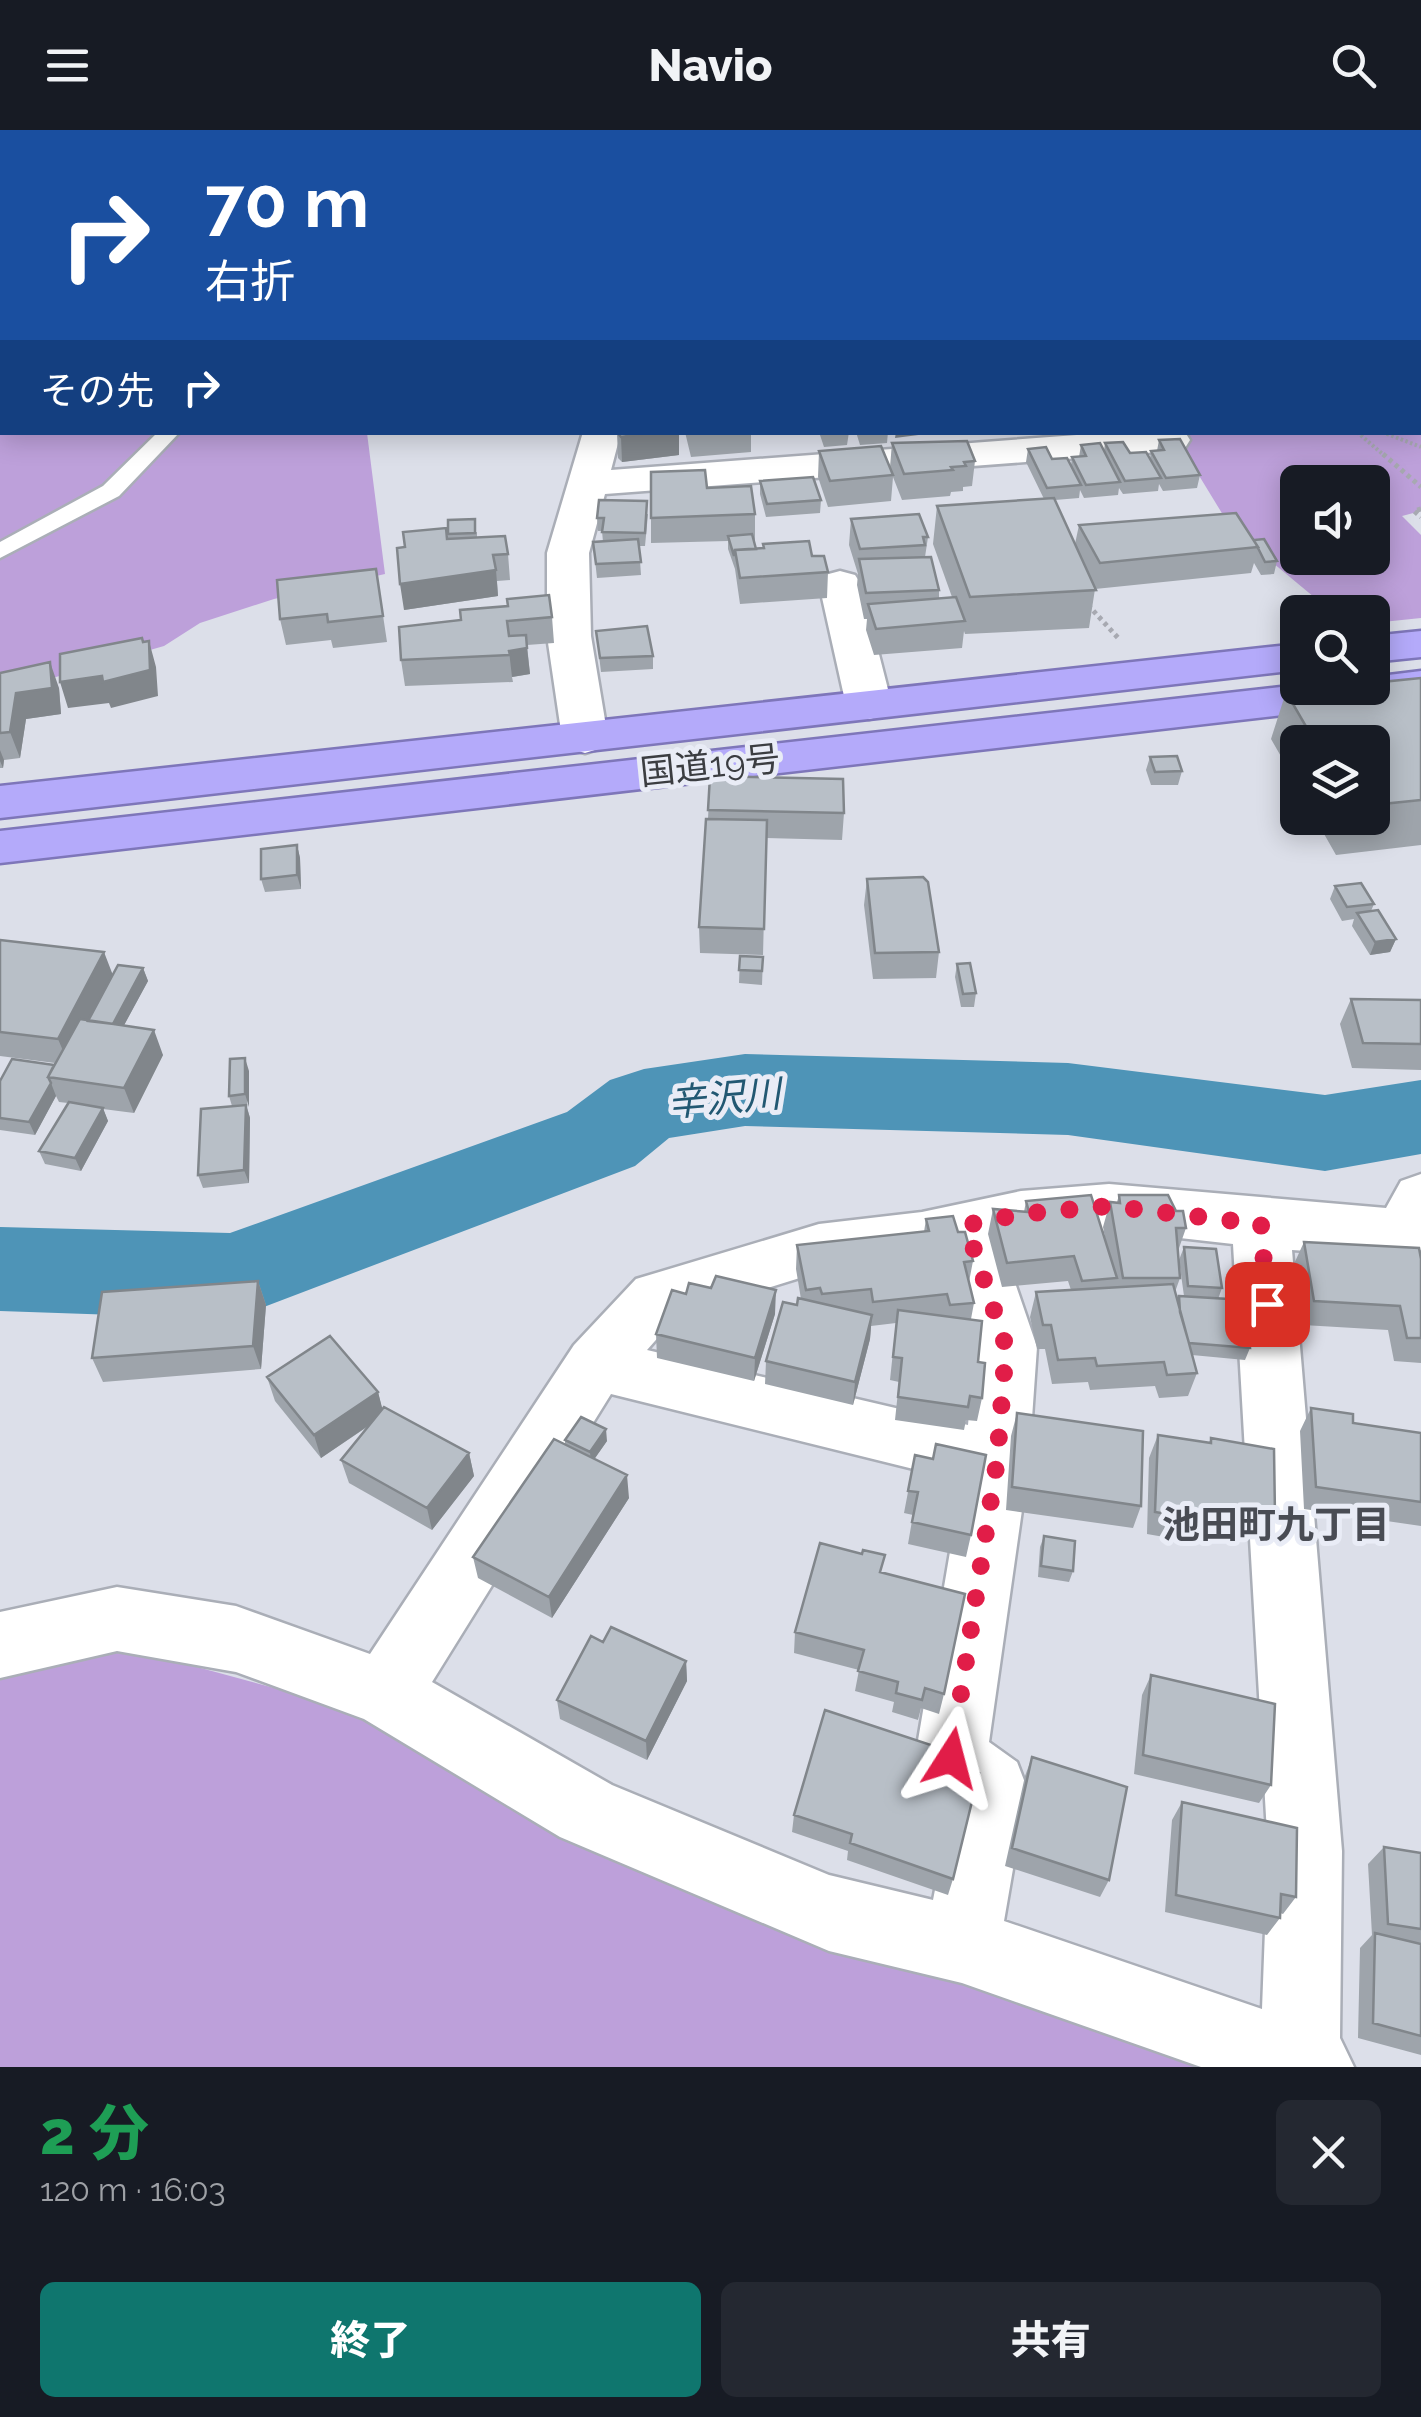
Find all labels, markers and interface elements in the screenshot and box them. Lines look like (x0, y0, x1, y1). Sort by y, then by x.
icon: menu (40, 38, 95, 93)
icon: search (1326, 38, 1381, 93)
text: Navio (649, 39, 772, 92)
text: 70 m (205, 161, 369, 243)
icon: right (40, 170, 170, 300)
text: 右折 (205, 255, 295, 308)
icon: right (174, 360, 229, 415)
text: その先 (40, 368, 154, 413)
map controls (1280, 465, 1390, 835)
button: sound (1280, 465, 1390, 575)
button: search (1280, 595, 1390, 705)
button: layers (1280, 725, 1390, 835)
street label: 国道19号 (638, 737, 782, 793)
water label: 辛沢川 (665, 1070, 787, 1125)
pin (1225, 1262, 1310, 1347)
icon: arrive (1240, 1277, 1295, 1332)
district label: 池田町九丁目 (1162, 1502, 1390, 1547)
position arrow (899, 1706, 1003, 1810)
text: 2 分 (40, 2098, 149, 2168)
button: close (1276, 2100, 1381, 2205)
text: 120 m · 16:03 (40, 2171, 226, 2208)
button: 終了 (40, 2282, 701, 2397)
button: 共有 (721, 2282, 1381, 2397)

